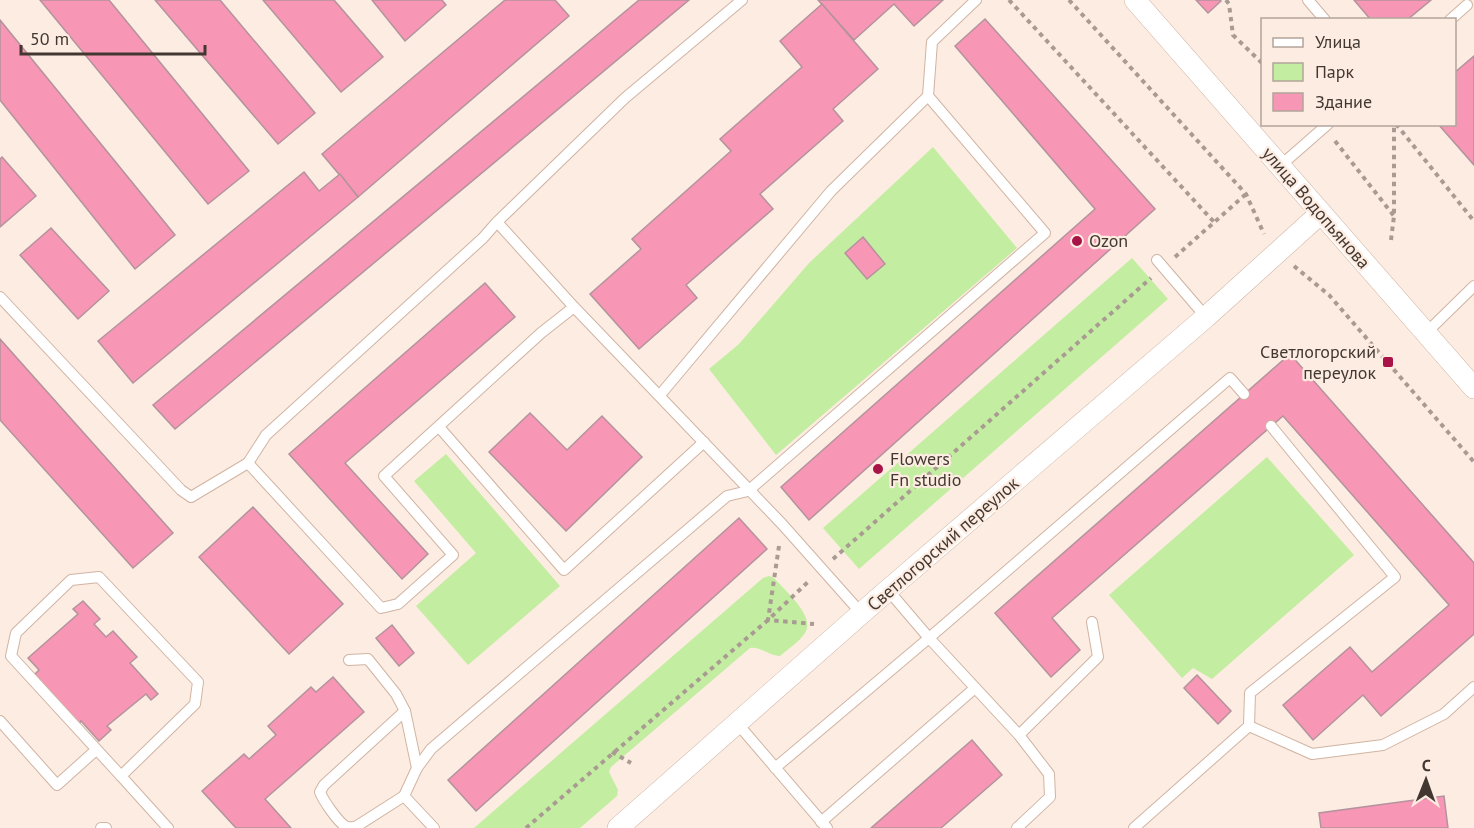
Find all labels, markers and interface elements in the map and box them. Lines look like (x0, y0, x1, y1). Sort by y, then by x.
scale bar (21, 18, 206, 56)
legend (1261, 18, 1456, 126)
text: 50 m (30, 27, 69, 50)
text: Улица (1315, 30, 1361, 53)
text: Парк (1315, 60, 1355, 83)
text: Здание (1315, 90, 1372, 113)
street label: улица Водопьянова (1257, 142, 1376, 273)
place label: Ozon (1089, 229, 1128, 252)
marker: Ozon (1070, 234, 1084, 248)
place label: Светлогорский переулок (1260, 340, 1376, 384)
marker: Светлогорский переулок (1381, 355, 1395, 369)
place label: Flowers Fn studio (890, 447, 962, 491)
marker: Flowers Fn studio (871, 462, 885, 476)
street label: Светлогорский переулок (862, 471, 1024, 616)
north arrow (1396, 750, 1456, 810)
text: С (1422, 755, 1431, 775)

